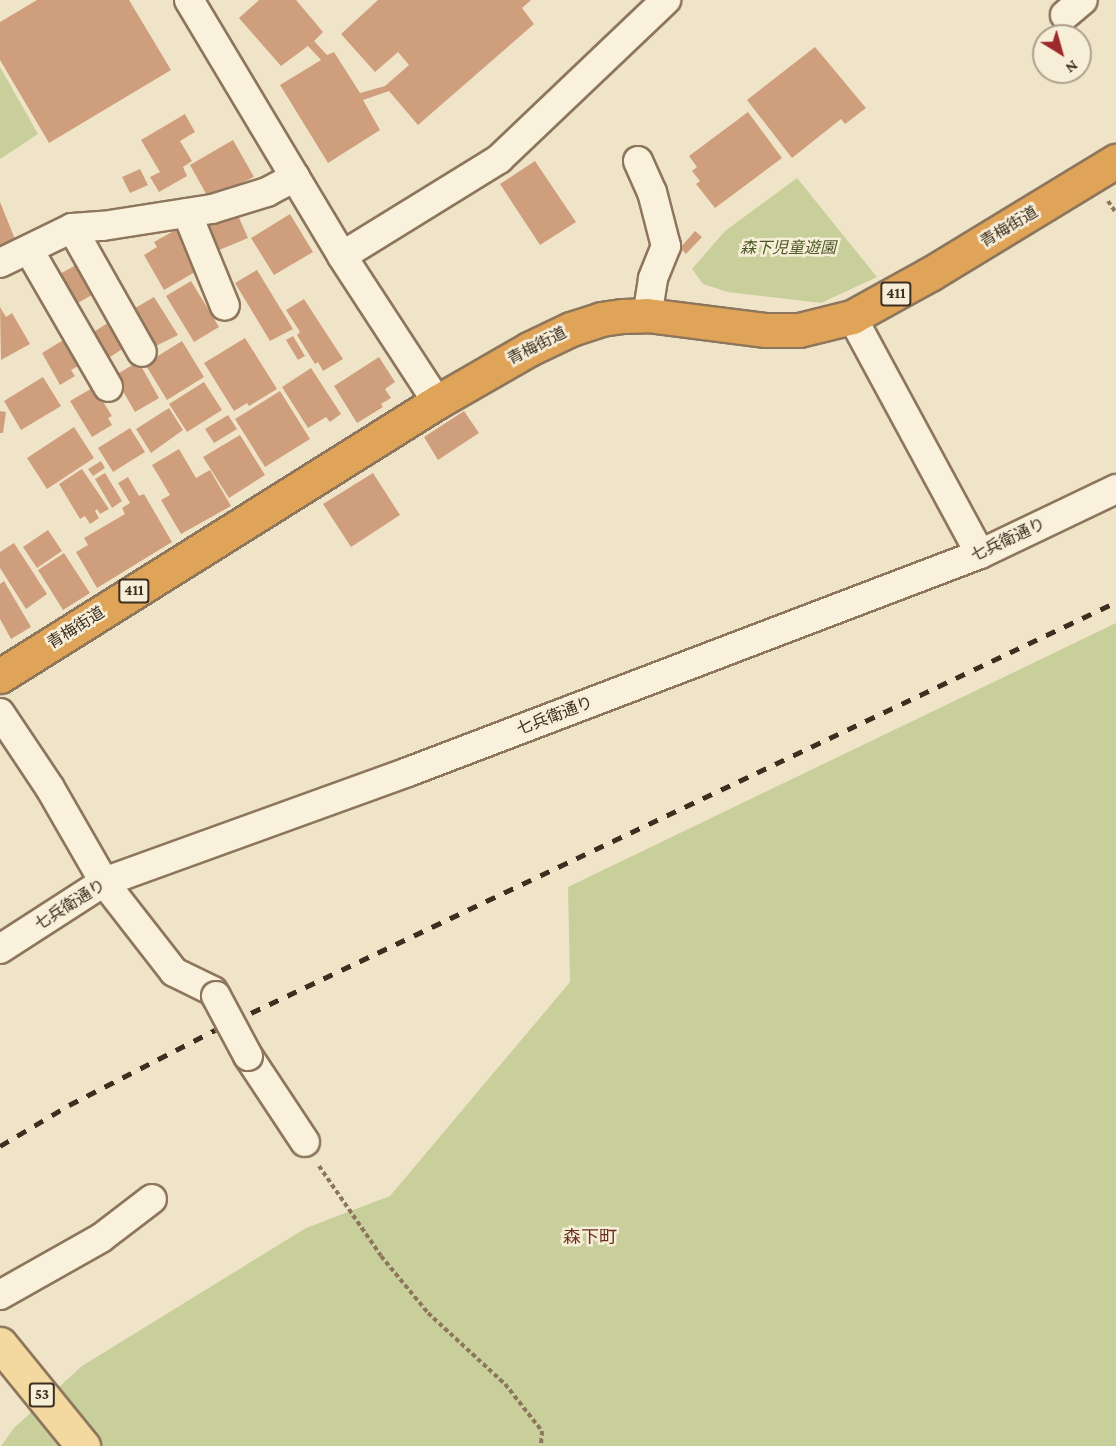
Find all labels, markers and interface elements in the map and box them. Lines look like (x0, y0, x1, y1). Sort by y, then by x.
north arrow (1032, 24, 1092, 84)
text: N (1062, 57, 1081, 77)
street label: 青梅街道 (977, 202, 1041, 252)
park label: 森下児童遊園 (740, 238, 836, 258)
road number: 411 (880, 282, 912, 306)
street label: 青梅街道 (504, 323, 570, 369)
street label: 七兵衛通り (968, 514, 1048, 566)
road number: 411 (118, 579, 150, 603)
street label: 青梅街道 (44, 603, 108, 653)
street label: 七兵衛通り (514, 693, 596, 739)
street label: 七兵衛通り (31, 876, 109, 934)
district label: 森下町 (563, 1226, 617, 1248)
road number: 53 (28, 1383, 56, 1407)

